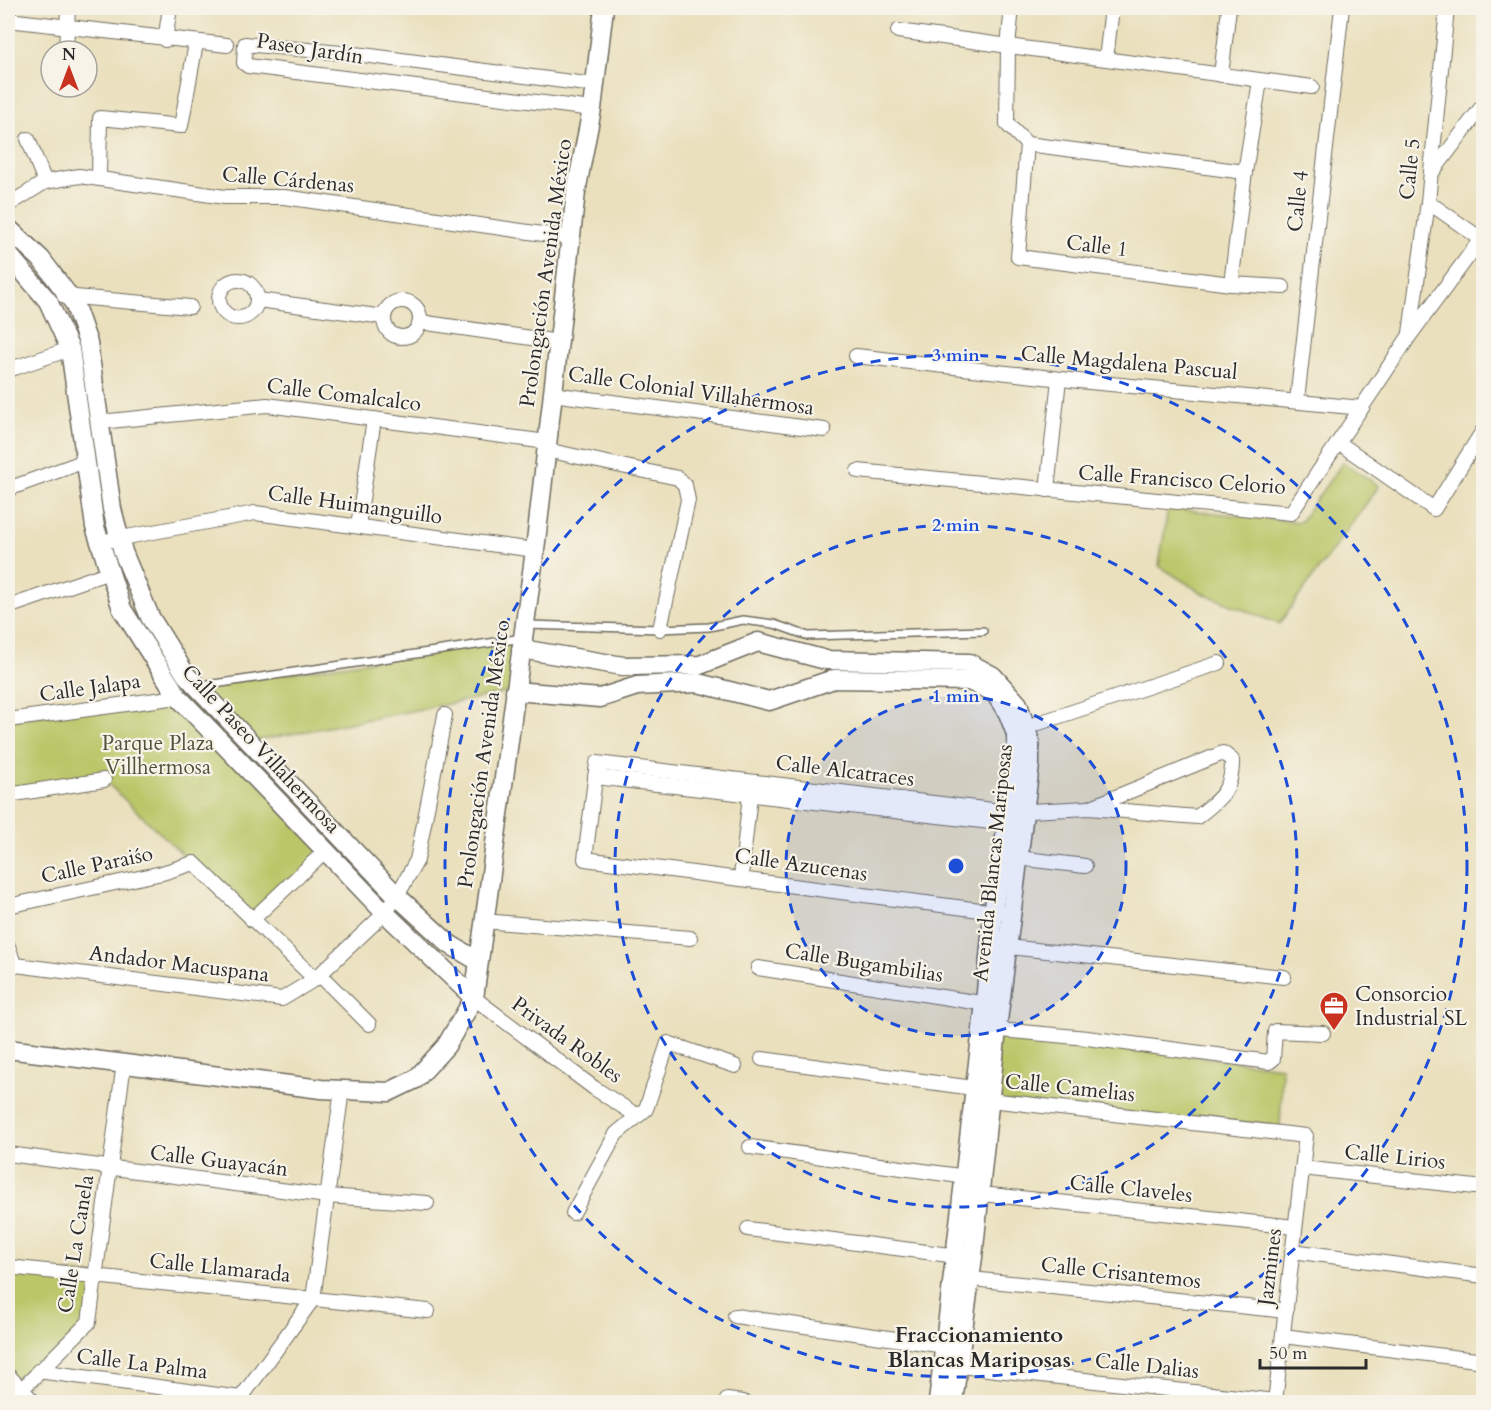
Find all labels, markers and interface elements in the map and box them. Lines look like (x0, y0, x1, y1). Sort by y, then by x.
street label: Paseo Jardín (254, 26, 366, 72)
north arrow (39, 39, 99, 99)
text: N (62, 44, 76, 66)
street label: Prolongación Avenida México (513, 137, 579, 409)
street label: Calle 5 (1392, 137, 1428, 201)
street label: Calle Cárdenas (221, 160, 355, 200)
street label: Calle 4 (1280, 169, 1316, 233)
street label: Calle 1 (1065, 228, 1129, 264)
street label: Calle Magdalena Pascual (1019, 339, 1239, 387)
text: 3 min (932, 343, 980, 368)
street label: Calle Colonial Villahermosa (566, 359, 816, 423)
street label: Calle Comalcalco (265, 371, 423, 419)
street label: Calle Francisco Celorio (1077, 458, 1287, 502)
street label: Calle Huimanguillo (266, 478, 444, 532)
text: 2 min (932, 513, 980, 538)
street label: Prolongación Avenida México (451, 618, 517, 890)
street label: Calle Paseo Villahermosa (175, 658, 347, 840)
street label: Calle Jalapa (38, 667, 142, 709)
text: 1 min (932, 684, 980, 709)
park label: Parque Plaza Villhermosa (102, 729, 214, 782)
street label: Avenida Blancas Mariposas (966, 743, 1020, 983)
street label: Calle Alcatraces (774, 748, 916, 794)
street label: Calle Paraiśo (38, 839, 156, 891)
street label: Calle Azucenas (733, 841, 869, 889)
centre of rings (946, 856, 966, 876)
street label: Calle Bugambilias (783, 936, 945, 990)
street label: Andador Macuspana (87, 939, 271, 989)
place label: Consorcio Industrial SL (1355, 980, 1468, 1033)
street label: Privada Robles (506, 990, 628, 1090)
office icon: Consorcio Industrial SL (1318, 990, 1350, 1032)
street label: Calle Camelias (1003, 1067, 1137, 1109)
street label: Calle Lirios (1343, 1137, 1447, 1177)
street label: Calle Guayacán (148, 1138, 290, 1184)
street label: Calle Claveles (1068, 1168, 1194, 1210)
street label: Calle La Canela (51, 1173, 101, 1315)
street label: Jazmines (1251, 1227, 1289, 1310)
street label: Calle Llamarada (148, 1246, 292, 1290)
street label: Calle Crisantemos (1039, 1250, 1203, 1296)
district label: Fraccionamiento Blancas Mariposas (887, 1320, 1071, 1375)
scale bar (1260, 1332, 1366, 1370)
text: 50 m (1269, 1341, 1308, 1366)
street label: Calle La Palma (75, 1342, 209, 1386)
street label: Calle Dalias (1094, 1346, 1200, 1386)

